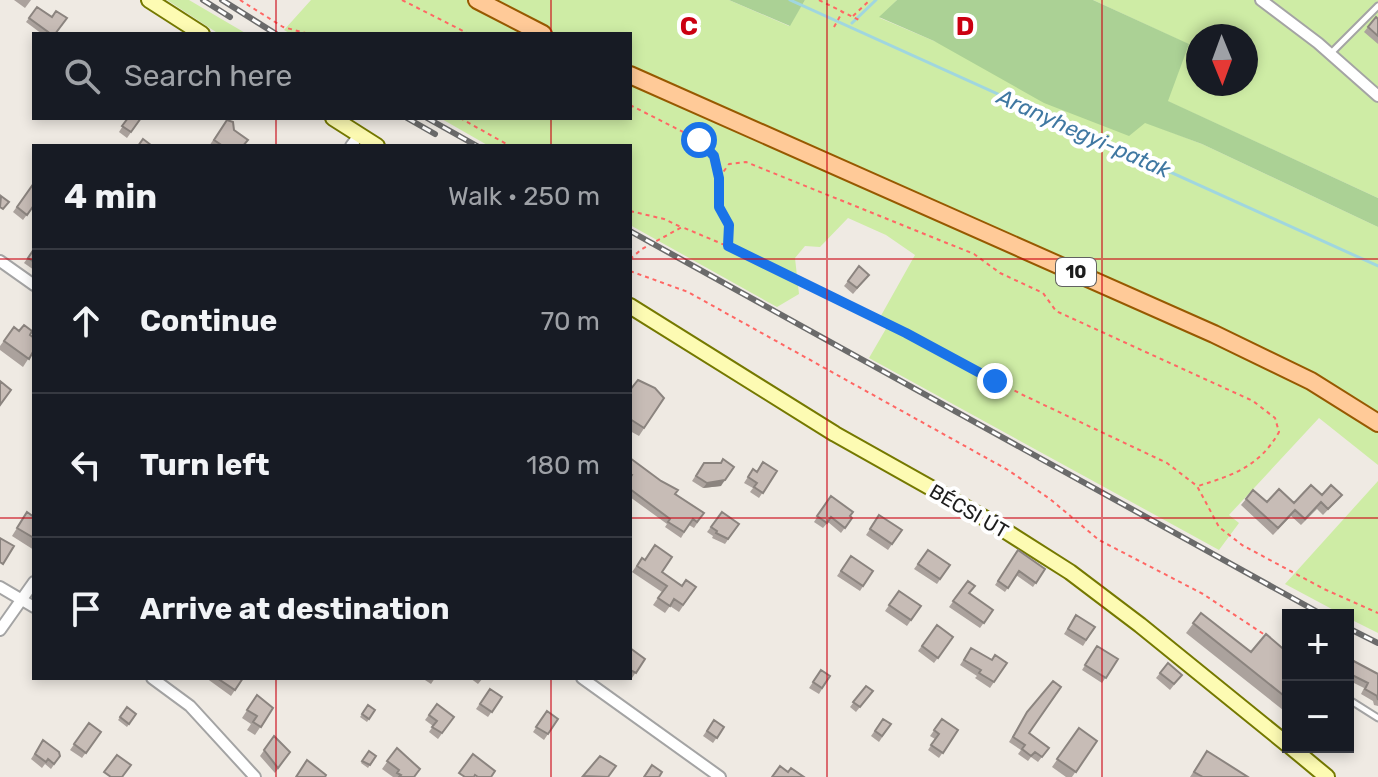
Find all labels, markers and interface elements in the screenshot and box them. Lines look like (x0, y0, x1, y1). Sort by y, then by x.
text: C (680, 11, 698, 42)
text: D (956, 11, 974, 42)
north arrow (1186, 24, 1258, 96)
search box (32, 32, 632, 120)
icon: search (60, 54, 104, 98)
text: Search here (124, 58, 292, 94)
water label: Aranyhegyi-patak (992, 83, 1175, 184)
route start (681, 122, 717, 158)
text: 4 min (64, 176, 157, 217)
text: Walk · 250 m (448, 181, 600, 212)
road number: 10 (1056, 258, 1096, 286)
icon: ahead (64, 299, 108, 343)
text: Continue (140, 303, 277, 339)
text: 70 m (541, 306, 600, 337)
route end (977, 363, 1013, 399)
icon: left (64, 443, 108, 487)
text: Turn left (140, 447, 270, 483)
text: 180 m (526, 450, 600, 481)
street label: BÉCSI ÚT (925, 479, 1013, 543)
icon: arrive (64, 587, 108, 631)
text: Arrive at destination (140, 591, 450, 627)
map controls (1282, 609, 1354, 753)
button: + (1282, 609, 1354, 681)
button: − (1282, 681, 1354, 753)

